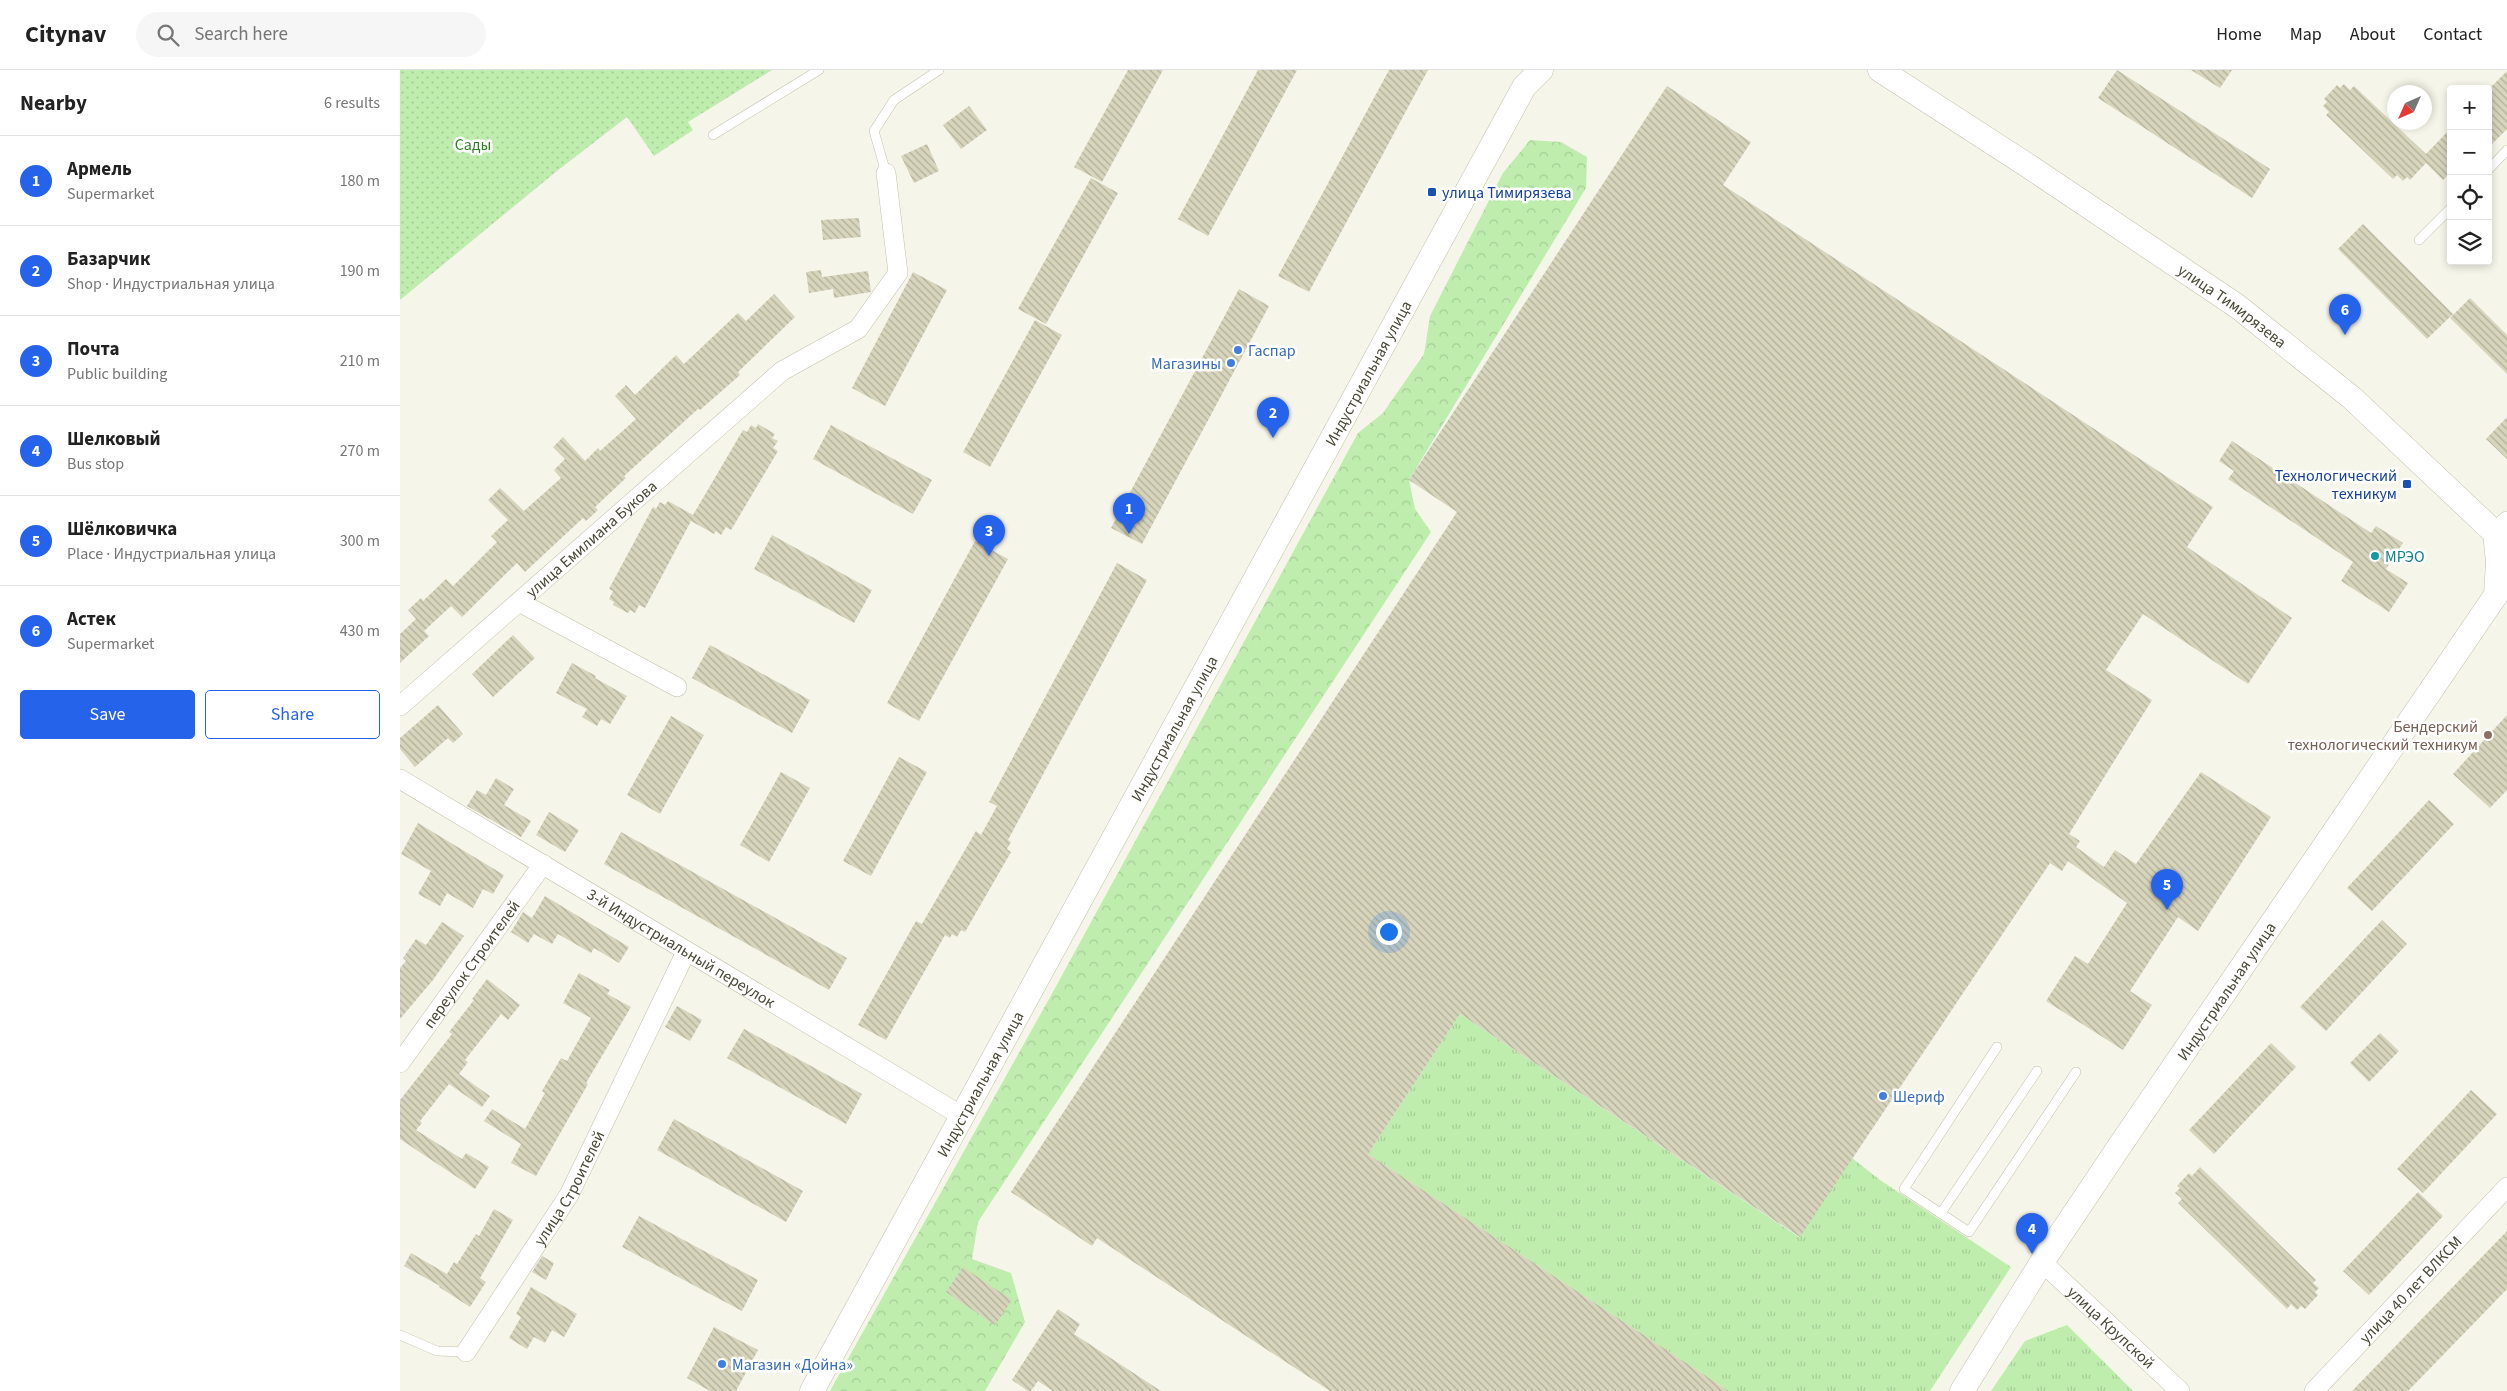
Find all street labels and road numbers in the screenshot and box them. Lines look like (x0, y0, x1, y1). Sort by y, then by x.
street label: улица Тимирязева (2173, 259, 2291, 353)
street label: Индустриальная улица (1320, 297, 1417, 450)
street label: улица Емилиана Букова (521, 476, 662, 603)
street label: Индустриальная улица (1126, 652, 1223, 806)
street label: 3-й Индустриальный переулок (583, 884, 779, 1013)
street label: переулок Строителей (419, 896, 525, 1033)
street label: Индустриальная улица (2172, 918, 2281, 1065)
street label: Индустриальная улица (932, 1008, 1029, 1161)
street label: улица Строителей (529, 1127, 610, 1250)
street label: улица 40 лет ВЛКСМ (2355, 1231, 2467, 1349)
street label: улица Крупской (2062, 1281, 2159, 1374)

